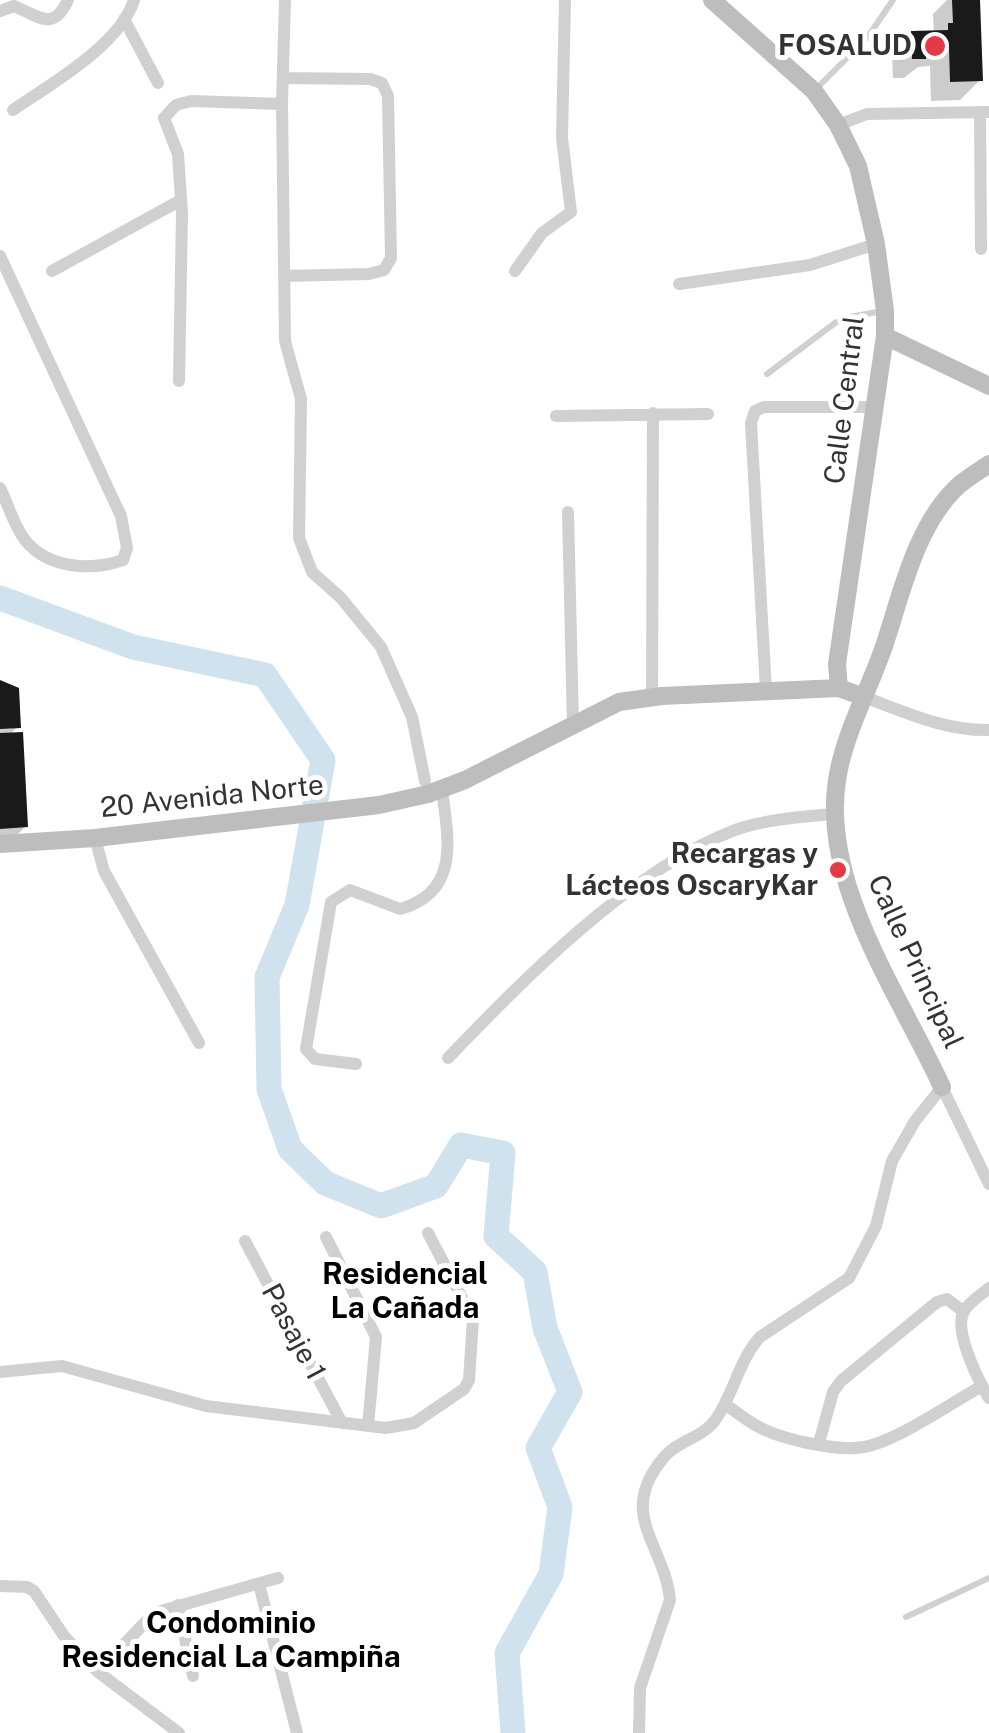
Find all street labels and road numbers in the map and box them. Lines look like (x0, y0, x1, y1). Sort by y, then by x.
street label: Calle Central (818, 314, 872, 486)
street label: 20 Avenida Norte (99, 769, 325, 825)
street label: Calle Principal (860, 870, 970, 1054)
street label: Pasaje 1 (254, 1278, 332, 1386)

